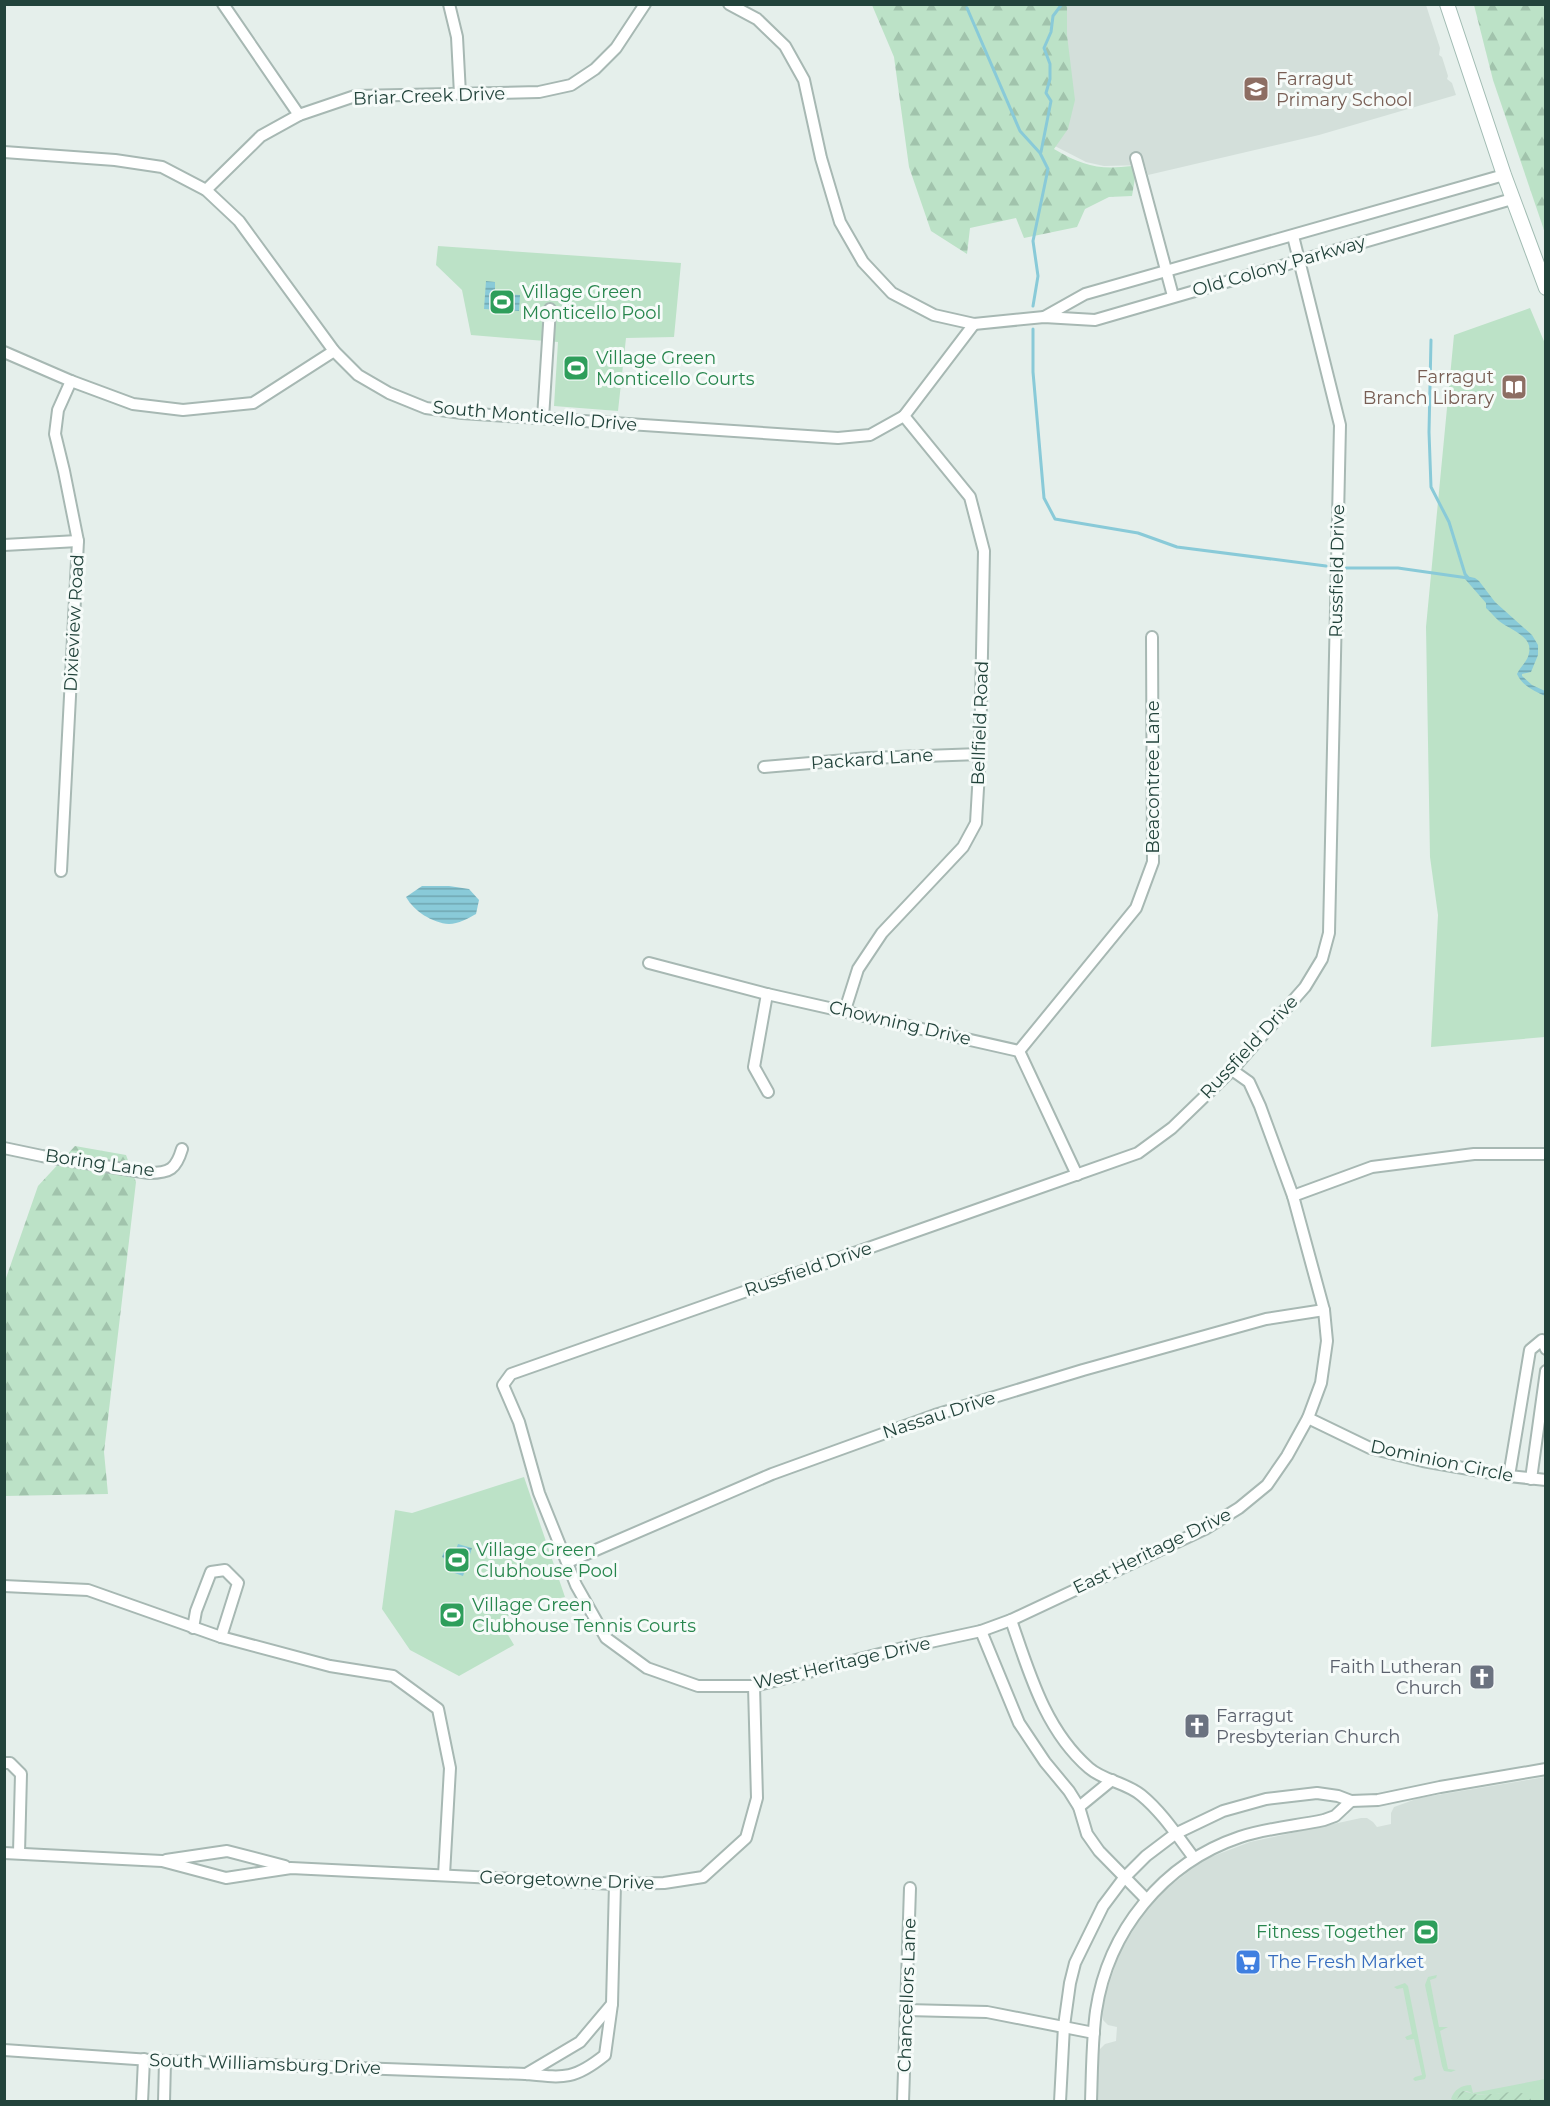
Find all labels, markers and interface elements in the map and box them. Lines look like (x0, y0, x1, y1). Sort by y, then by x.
place label: Farragut Primary School (1276, 68, 1412, 111)
school or university icon: Farragut Primary School (1241, 74, 1271, 104)
street label: Briar Creek Drive (353, 82, 506, 110)
street label: Old Colony Parkway (1190, 231, 1368, 301)
place label: Village Green Monticello Pool (522, 281, 661, 324)
sports icon: Village Green Monticello Pool (487, 287, 517, 317)
place label: Village Green Monticello Courts (596, 347, 755, 390)
sports icon: Village Green Monticello Courts (561, 353, 591, 383)
place label: Farragut Branch Library (1363, 366, 1494, 409)
library icon: Farragut Branch Library (1499, 372, 1529, 402)
street label: South Monticello Drive (432, 396, 638, 436)
street label: Russfield Drive (1325, 504, 1349, 638)
street label: Dixieview Road (59, 554, 89, 692)
street label: Bellfield Road (967, 660, 993, 786)
street label: Beacontree Lane (1142, 700, 1164, 854)
street label: Packard Lane (810, 744, 934, 774)
street label: Russfield Drive (1195, 991, 1303, 1103)
street label: Chowning Drive (827, 996, 973, 1050)
street label: Boring Lane (44, 1144, 156, 1182)
street label: Russfield Drive (741, 1237, 875, 1301)
street label: Nassau Drive (880, 1386, 998, 1444)
street label: Dominion Circle (1369, 1435, 1516, 1487)
street label: East Heritage Drive (1069, 1503, 1235, 1599)
place label: Village Green Clubhouse Pool (476, 1539, 618, 1582)
sports icon: Village Green Clubhouse Pool (442, 1545, 472, 1575)
place label: Village Green Clubhouse Tennis Courts (472, 1594, 696, 1637)
sports icon: Village Green Clubhouse Tennis Courts (437, 1600, 467, 1630)
street label: West Heritage Drive (752, 1632, 933, 1694)
place label: Faith Lutheran Church (1329, 1656, 1462, 1699)
church icon: Faith Lutheran Church (1467, 1662, 1497, 1692)
place label: Farragut Presbyterian Church (1216, 1705, 1400, 1748)
church icon: Farragut Presbyterian Church (1182, 1711, 1212, 1741)
street label: Georgetowne Drive (479, 1866, 655, 1894)
street label: Chancellors Lane (893, 1917, 921, 2073)
sports icon: Fitness Together (1411, 1917, 1441, 1947)
place label: Fitness Together (1256, 1921, 1406, 1943)
supermarket icon: The Fresh Market (1233, 1947, 1263, 1977)
place label: The Fresh Market (1268, 1951, 1424, 1973)
street label: South Williamsburg Drive (149, 2049, 381, 2079)

